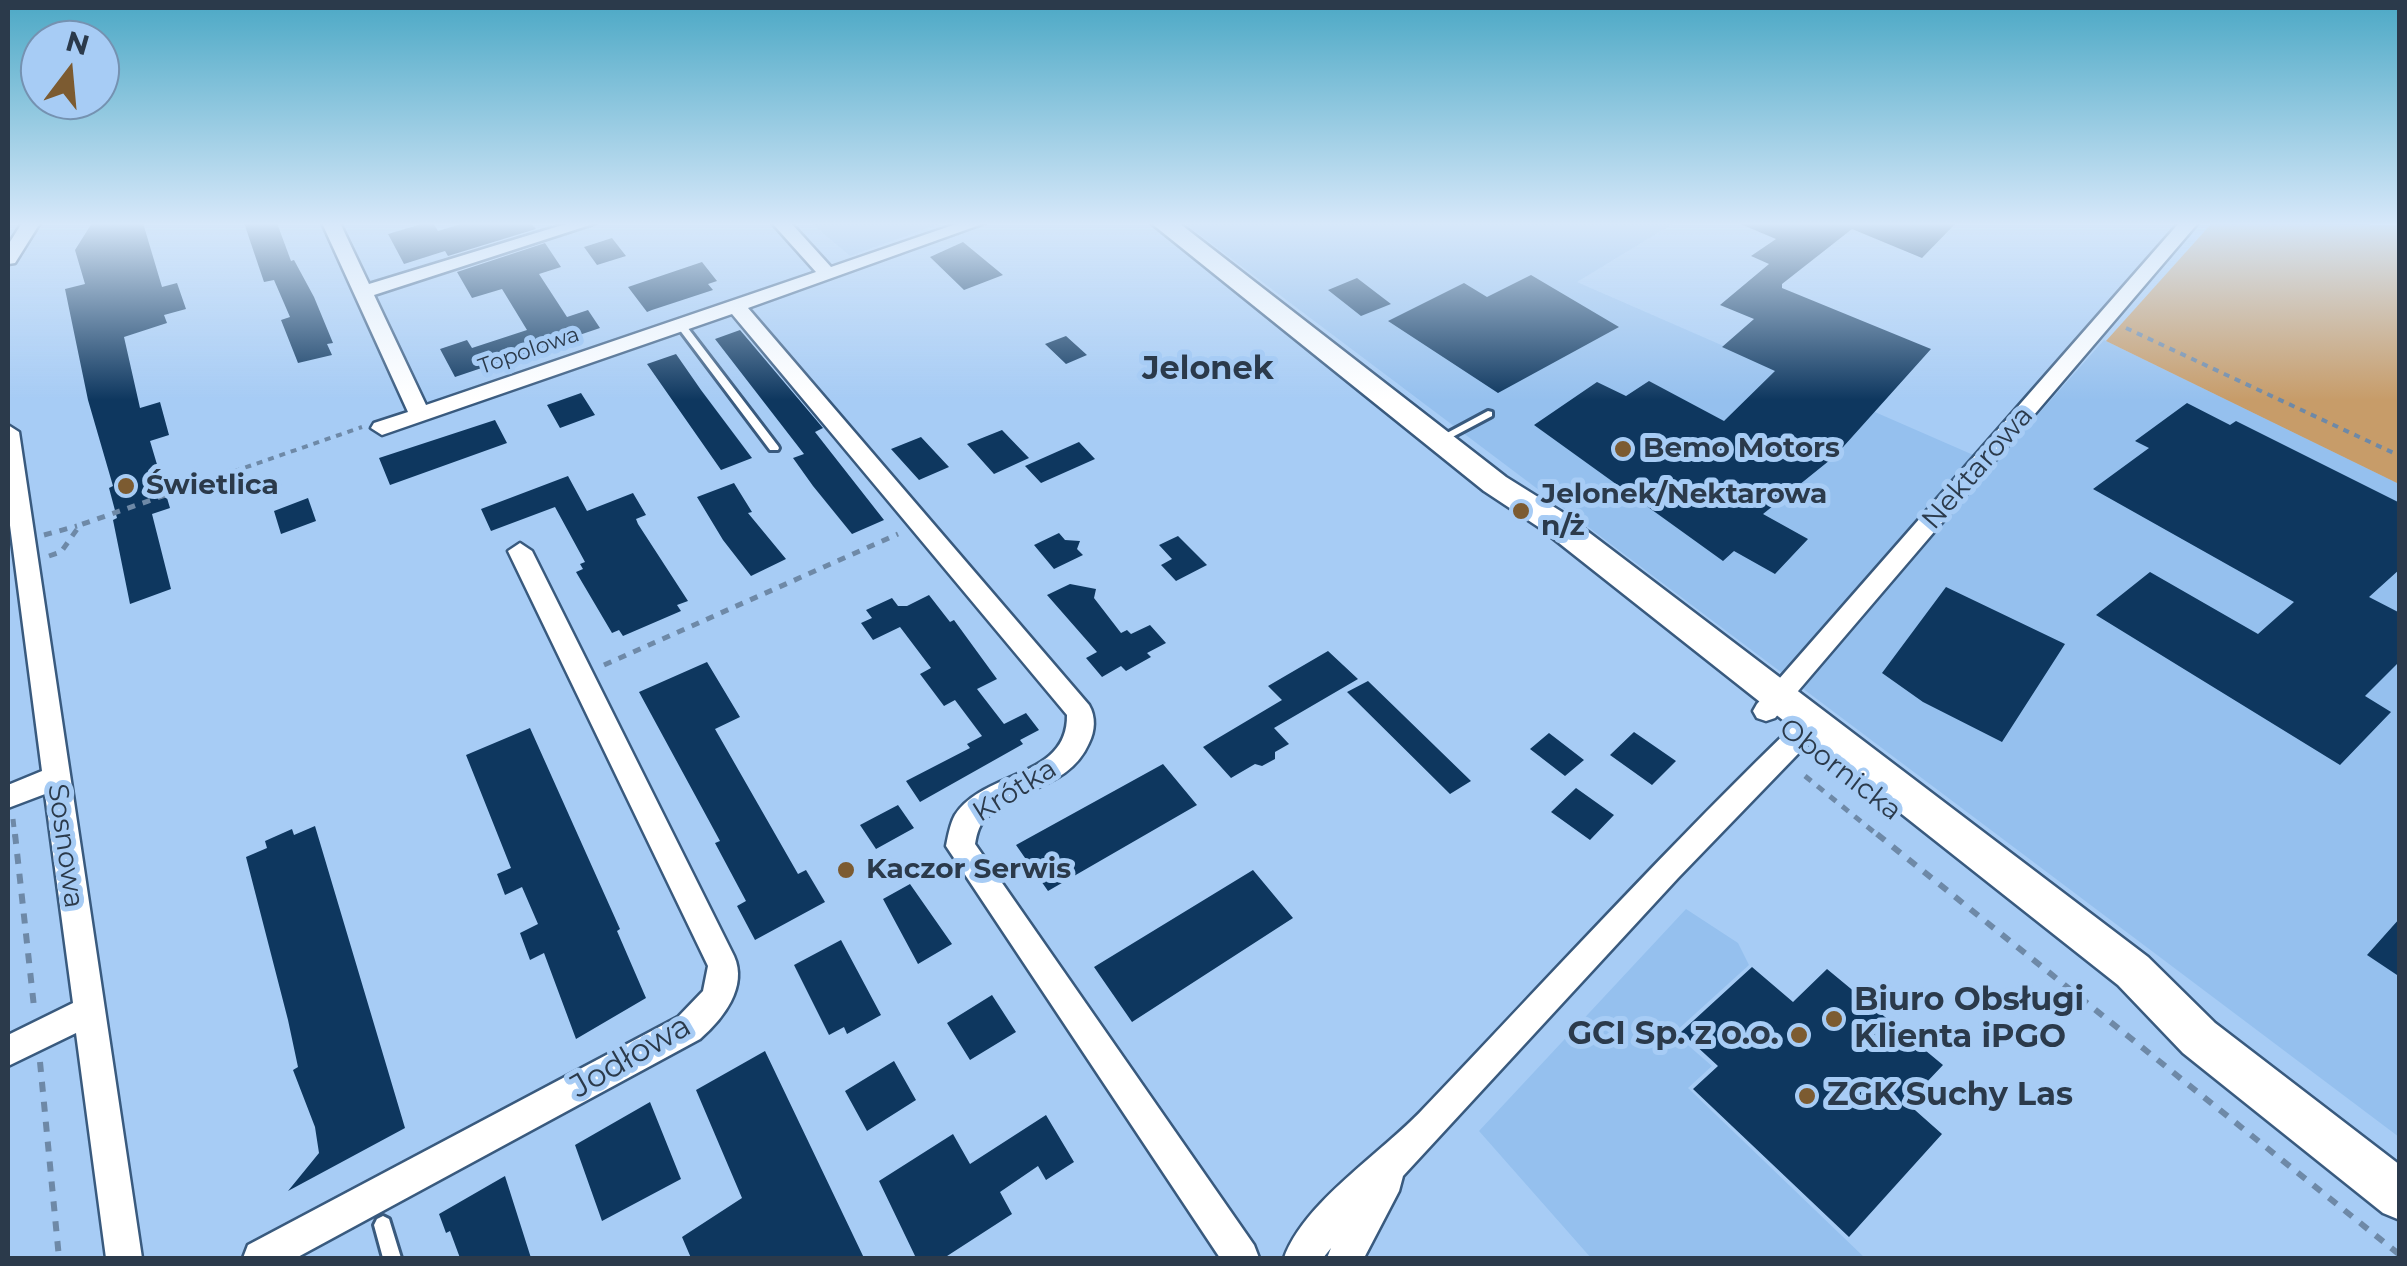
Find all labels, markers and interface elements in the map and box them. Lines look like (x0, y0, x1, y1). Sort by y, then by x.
north arrow (20, 20, 120, 120)
text: N (62, 24, 93, 63)
street label: Topolowa (475, 321, 583, 381)
district label: Jelonek (1142, 351, 1274, 389)
street label: Nektarowa (1915, 399, 2041, 537)
place label: Bemo Motors (1643, 432, 1840, 466)
marker: Bemo Motors (1612, 438, 1634, 460)
place label: Świetlica (146, 469, 279, 503)
marker: Świetlica (115, 475, 137, 497)
place label: Jelonek/Nektarowa n/ż (1541, 478, 1827, 544)
marker: Jelonek/Nektarowa n/ż (1510, 500, 1532, 522)
street label: Obornicka (1772, 712, 1908, 828)
street label: Krótka (967, 752, 1063, 830)
street label: Sosnowa (40, 782, 90, 910)
place label: Kaczor Serwis (866, 853, 1071, 887)
marker: Kaczor Serwis (835, 859, 857, 881)
place label: Biuro Obsługi Klienta iPGO (1854, 982, 2084, 1057)
street label: Jodłowa (564, 1007, 698, 1107)
marker: Biuro Obsługi Klienta iPGO (1823, 1008, 1845, 1030)
place label: GCI Sp. z o.o. (1567, 1016, 1779, 1054)
marker: GCI Sp. z o.o. (1788, 1024, 1810, 1046)
place label: ZGK Suchy Las (1827, 1077, 2073, 1115)
marker: ZGK Suchy Las (1796, 1085, 1818, 1107)

